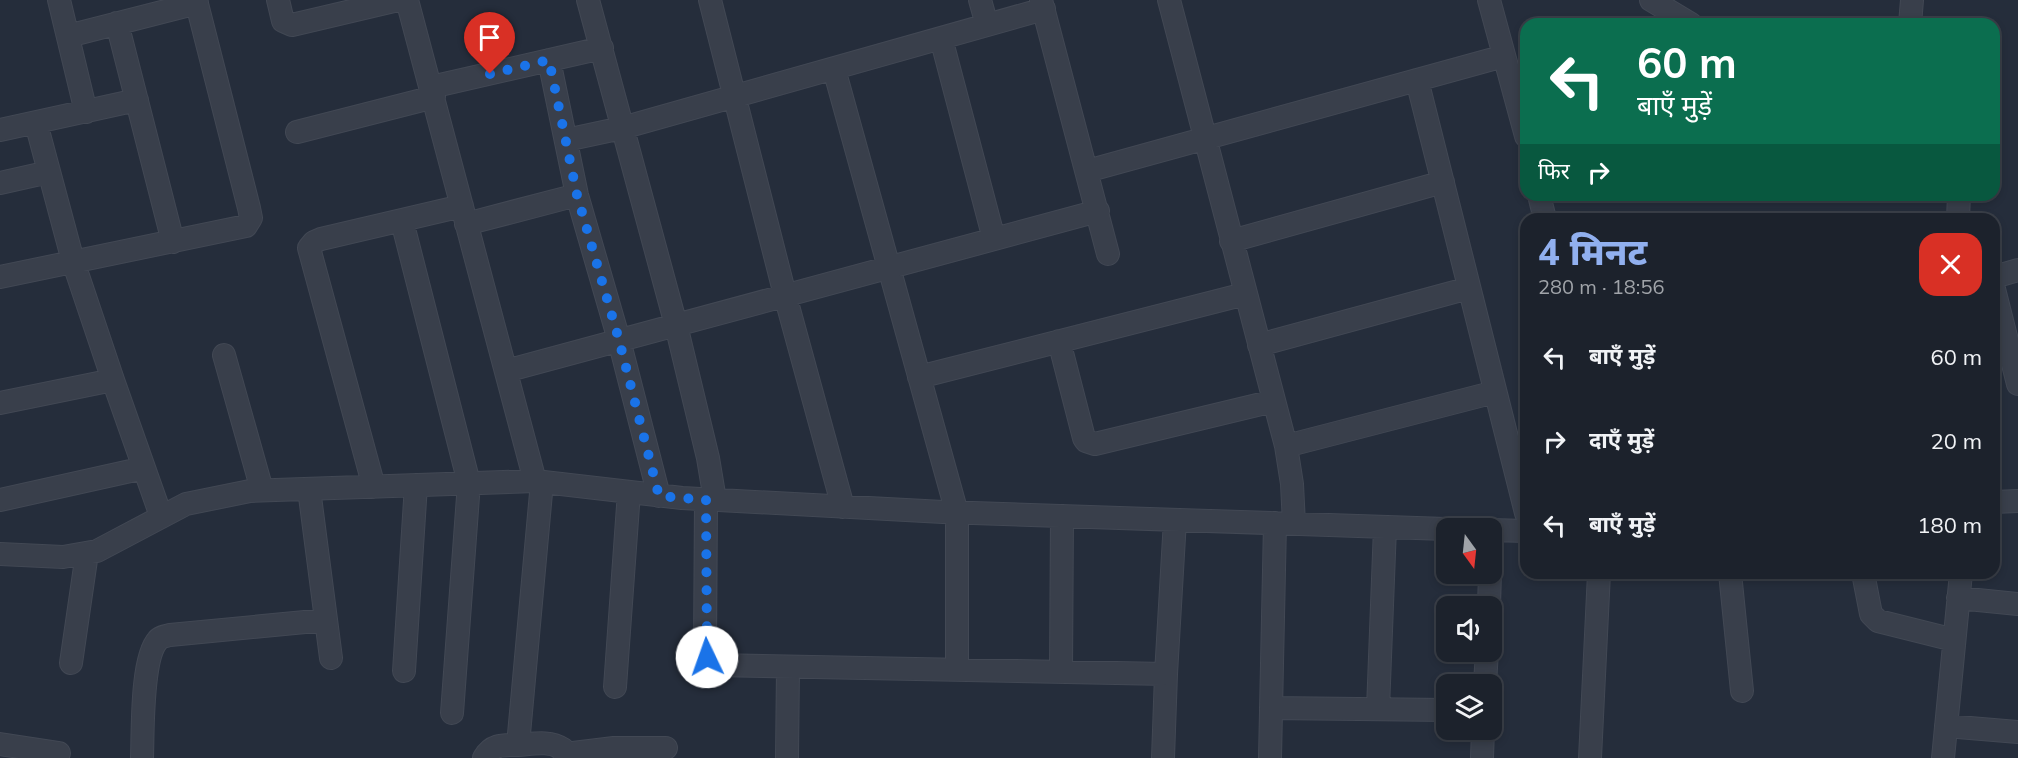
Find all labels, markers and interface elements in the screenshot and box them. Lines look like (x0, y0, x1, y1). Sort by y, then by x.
pin (464, 12, 515, 74)
icon: arrive (473, 21, 506, 54)
text: 60 m (1637, 36, 1737, 89)
icon: left (1538, 42, 1616, 120)
text: बाएँ मुड़ें (1637, 88, 1712, 122)
icon: right (1582, 156, 1615, 189)
text: फिर (1538, 157, 1570, 185)
text: 4 मिनट (1538, 229, 1647, 274)
button: close (1919, 233, 1982, 296)
text: 280 m · 18:56 (1538, 274, 1664, 299)
icon: left (1538, 341, 1571, 374)
text: बाएँ मुड़ें (1589, 342, 1655, 370)
text: 60 m (1931, 343, 1982, 371)
icon: right (1538, 425, 1571, 458)
text: दाएँ मुड़ें (1589, 426, 1654, 454)
text: 20 m (1931, 427, 1982, 455)
icon: left (1538, 509, 1571, 542)
text: बाएँ मुड़ें (1589, 510, 1655, 538)
text: 180 m (1917, 511, 1982, 539)
north arrow (1436, 518, 1502, 584)
map controls (1436, 518, 1502, 740)
button: sound (1436, 596, 1502, 662)
position arrow (675, 625, 739, 689)
button: layers (1436, 674, 1502, 740)

